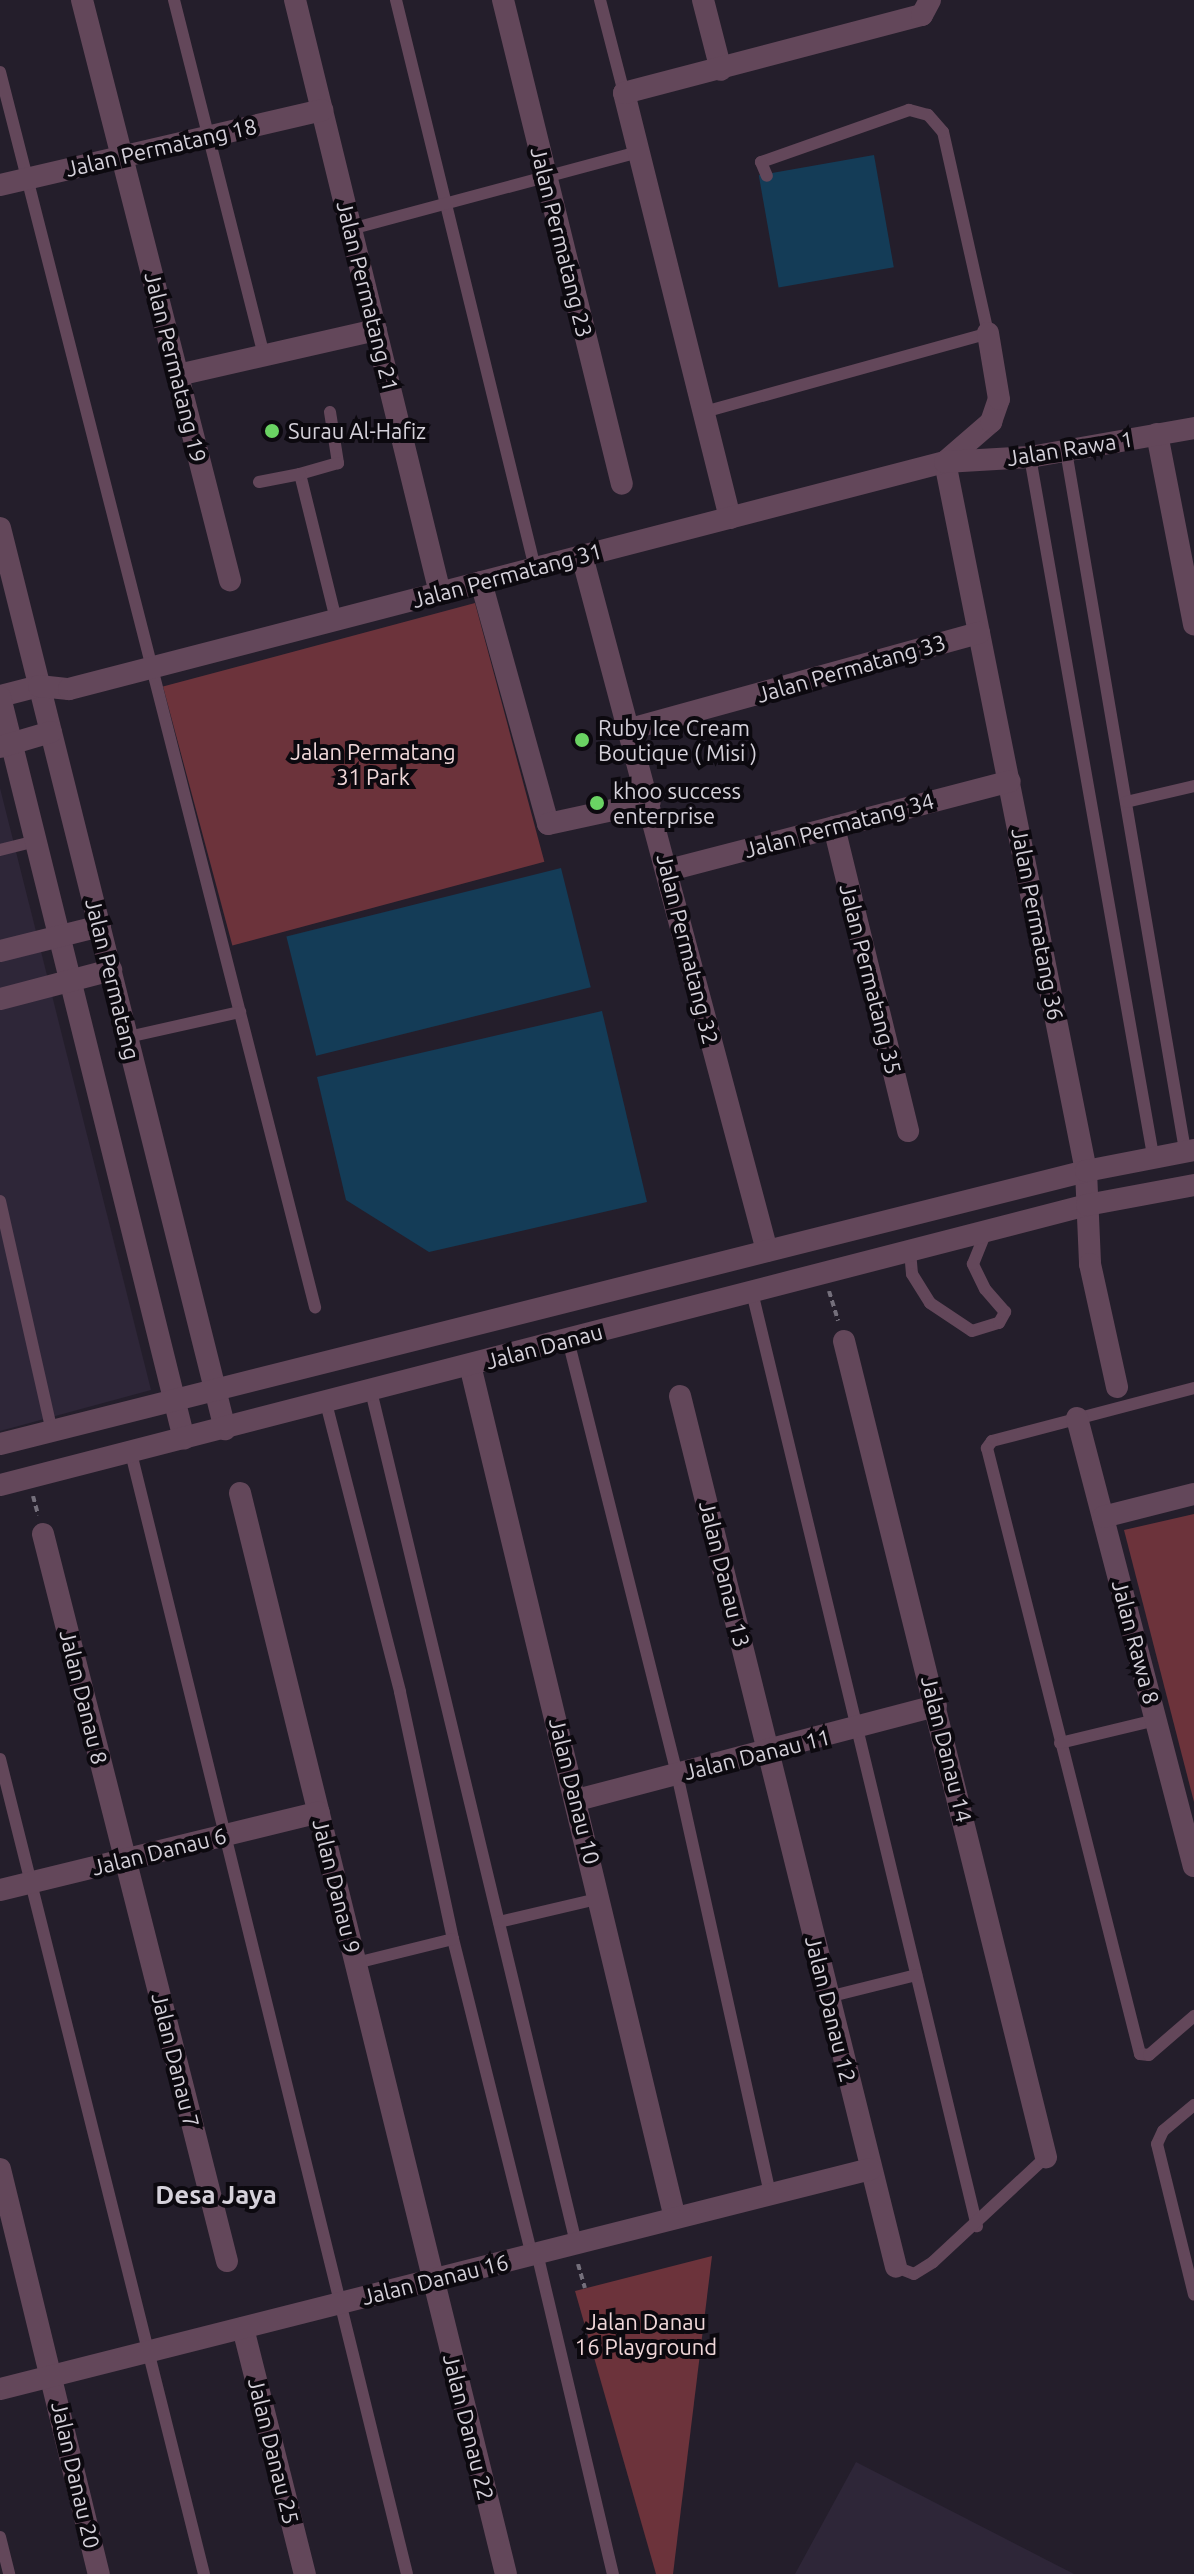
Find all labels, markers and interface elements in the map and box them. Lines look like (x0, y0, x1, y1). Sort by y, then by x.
street label: Jalan Permatang 18 (63, 112, 259, 182)
street label: Jalan Permatang 23 (526, 144, 598, 340)
street label: Jalan Permatang 21 (332, 198, 404, 394)
street label: Jalan Permatang 19 (140, 269, 212, 465)
place label: Surau Al-Hafiz (288, 418, 426, 444)
marker: Surau Al-Hafiz (263, 422, 281, 440)
street label: Jalan Rawa 1 (1005, 425, 1135, 471)
street label: Jalan Permatang 31 (409, 537, 605, 613)
street label: Jalan Permatang 33 (753, 628, 949, 708)
place label: Ruby Ice Cream Boutique ( Misi ) (598, 714, 757, 766)
marker: Ruby Ice Cream Boutique ( Misi ) (573, 731, 591, 749)
park label: Jalan Permatang 31 Park (290, 738, 456, 790)
place label: khoo success enterprise (613, 777, 741, 828)
street label: Jalan Permatang 34 (741, 787, 937, 863)
marker: khoo success enterprise (588, 794, 606, 812)
street label: Jalan Permatang 36 (1006, 826, 1070, 1022)
street label: Jalan Permatang 32 (652, 851, 724, 1047)
street label: Jalan Permatang 35 (835, 881, 907, 1077)
street label: Jalan Permatang (80, 896, 146, 1062)
street label: Jalan Danau (483, 1318, 605, 1374)
street label: Jalan Danau 13 (694, 1498, 756, 1650)
street label: Jalan Rawa 8 (1107, 1577, 1165, 1707)
street label: Jalan Danau 8 (55, 1627, 113, 1767)
street label: Jalan Danau 14 (916, 1673, 978, 1825)
street label: Jalan Danau 10 (544, 1715, 606, 1867)
street label: Jalan Danau 11 (681, 1723, 833, 1785)
street label: Jalan Danau 9 (308, 1816, 366, 1956)
street label: Jalan Danau 6 (89, 1822, 229, 1880)
street label: Jalan Danau 12 (800, 1933, 862, 2085)
street label: Jalan Danau 7 (147, 1990, 205, 2130)
district label: Desa Jaya (155, 2179, 277, 2211)
street label: Jalan Danau 16 (359, 2248, 511, 2310)
park label: Jalan Danau 16 Playground (575, 2308, 717, 2360)
street label: Jalan Danau 22 (438, 2351, 500, 2503)
street label: Jalan Danau 25 (243, 2375, 305, 2527)
street label: Jalan Danau 20 (46, 2399, 106, 2551)

